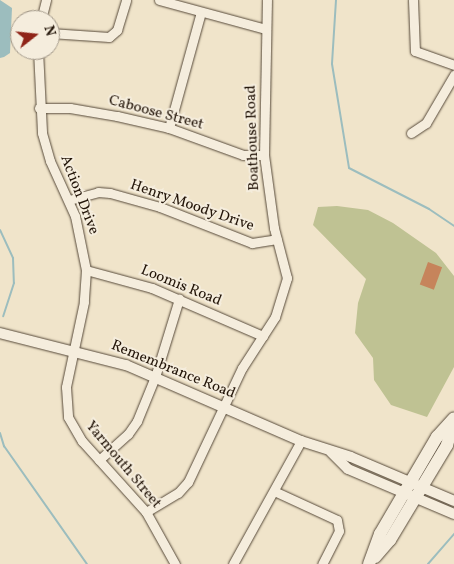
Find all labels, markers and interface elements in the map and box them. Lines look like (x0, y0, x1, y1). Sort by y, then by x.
north arrow (10, 10, 60, 60)
text: N (38, 23, 59, 39)
street label: Boathouse Road (242, 85, 264, 191)
street label: Caboose Street (107, 92, 205, 134)
street label: Action Drive (56, 153, 102, 237)
street label: Henry Moody Drive (127, 176, 257, 236)
street label: Loomis Road (138, 262, 224, 310)
street label: Remembrance Road (108, 337, 238, 403)
street label: Yarmouth Street (81, 418, 165, 512)

